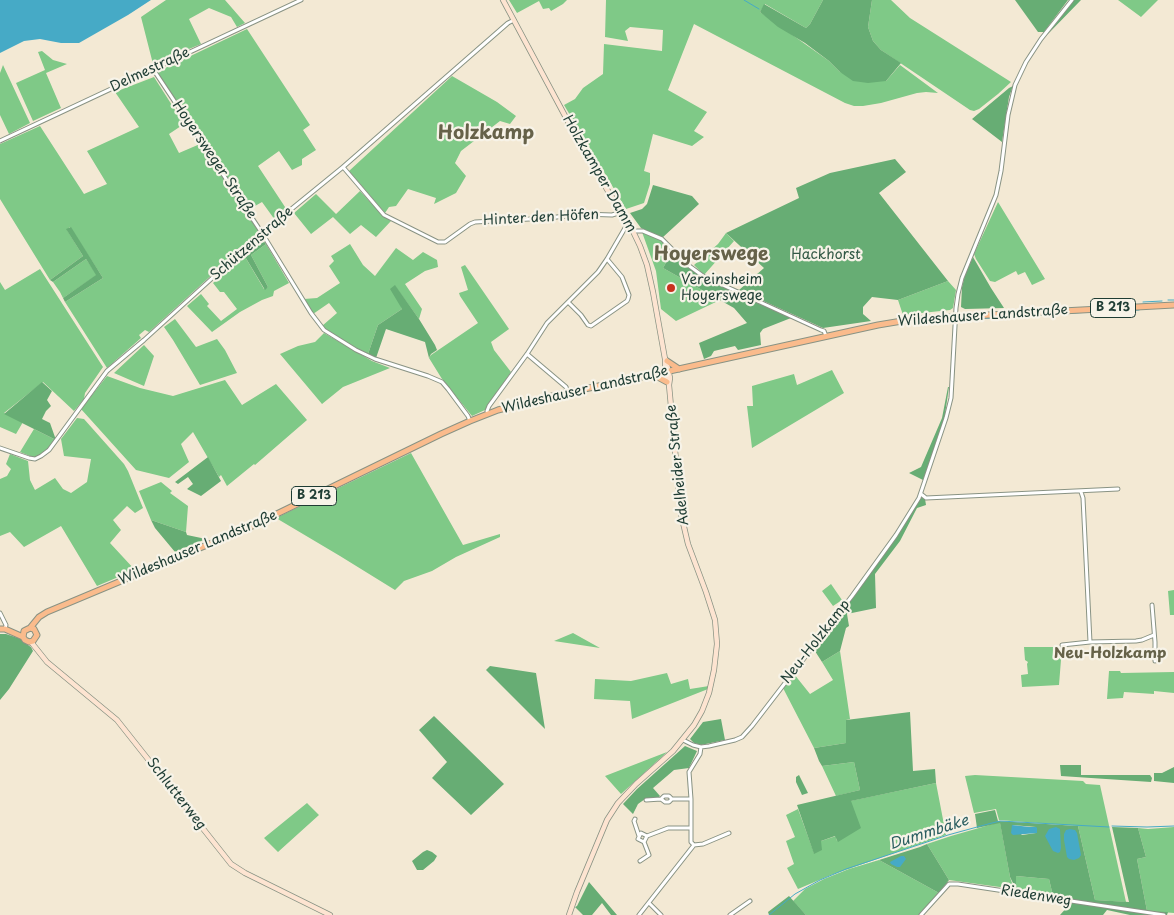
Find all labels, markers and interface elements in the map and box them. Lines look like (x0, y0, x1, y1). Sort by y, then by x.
street label: Delmestraße (108, 44, 192, 96)
street label: Hoyersweger Straße (168, 98, 260, 222)
street label: Holzkamper Damm (559, 112, 639, 236)
district label: Holzkamp (438, 123, 534, 145)
street label: Schützenstraße (207, 203, 297, 285)
street label: Hinter den Höfen (483, 207, 599, 229)
district label: Hoyerswege (654, 244, 768, 266)
park label: Hackhorst (791, 247, 861, 263)
place label: Vereinsheim Hoyerswege (681, 272, 762, 304)
marker: Vereinsheim Hoyerswege (665, 282, 677, 294)
road number: B 213 (1090, 298, 1136, 318)
street label: Wildeshauser Landstraße (897, 302, 1069, 330)
street label: Wildeshauser Landstraße (500, 363, 670, 417)
street label: Adelheider Straße (663, 404, 693, 526)
road number: B 213 (292, 486, 336, 506)
street label: Wildeshauser Landstraße (116, 507, 280, 589)
street label: Neu-Holzkamp (778, 597, 854, 687)
district label: Neu-Holzkamp (1054, 645, 1166, 663)
street label: Schlutterweg (143, 755, 209, 833)
water label: Dummbäke (887, 812, 971, 854)
street label: Riedenweg (1000, 882, 1072, 910)

